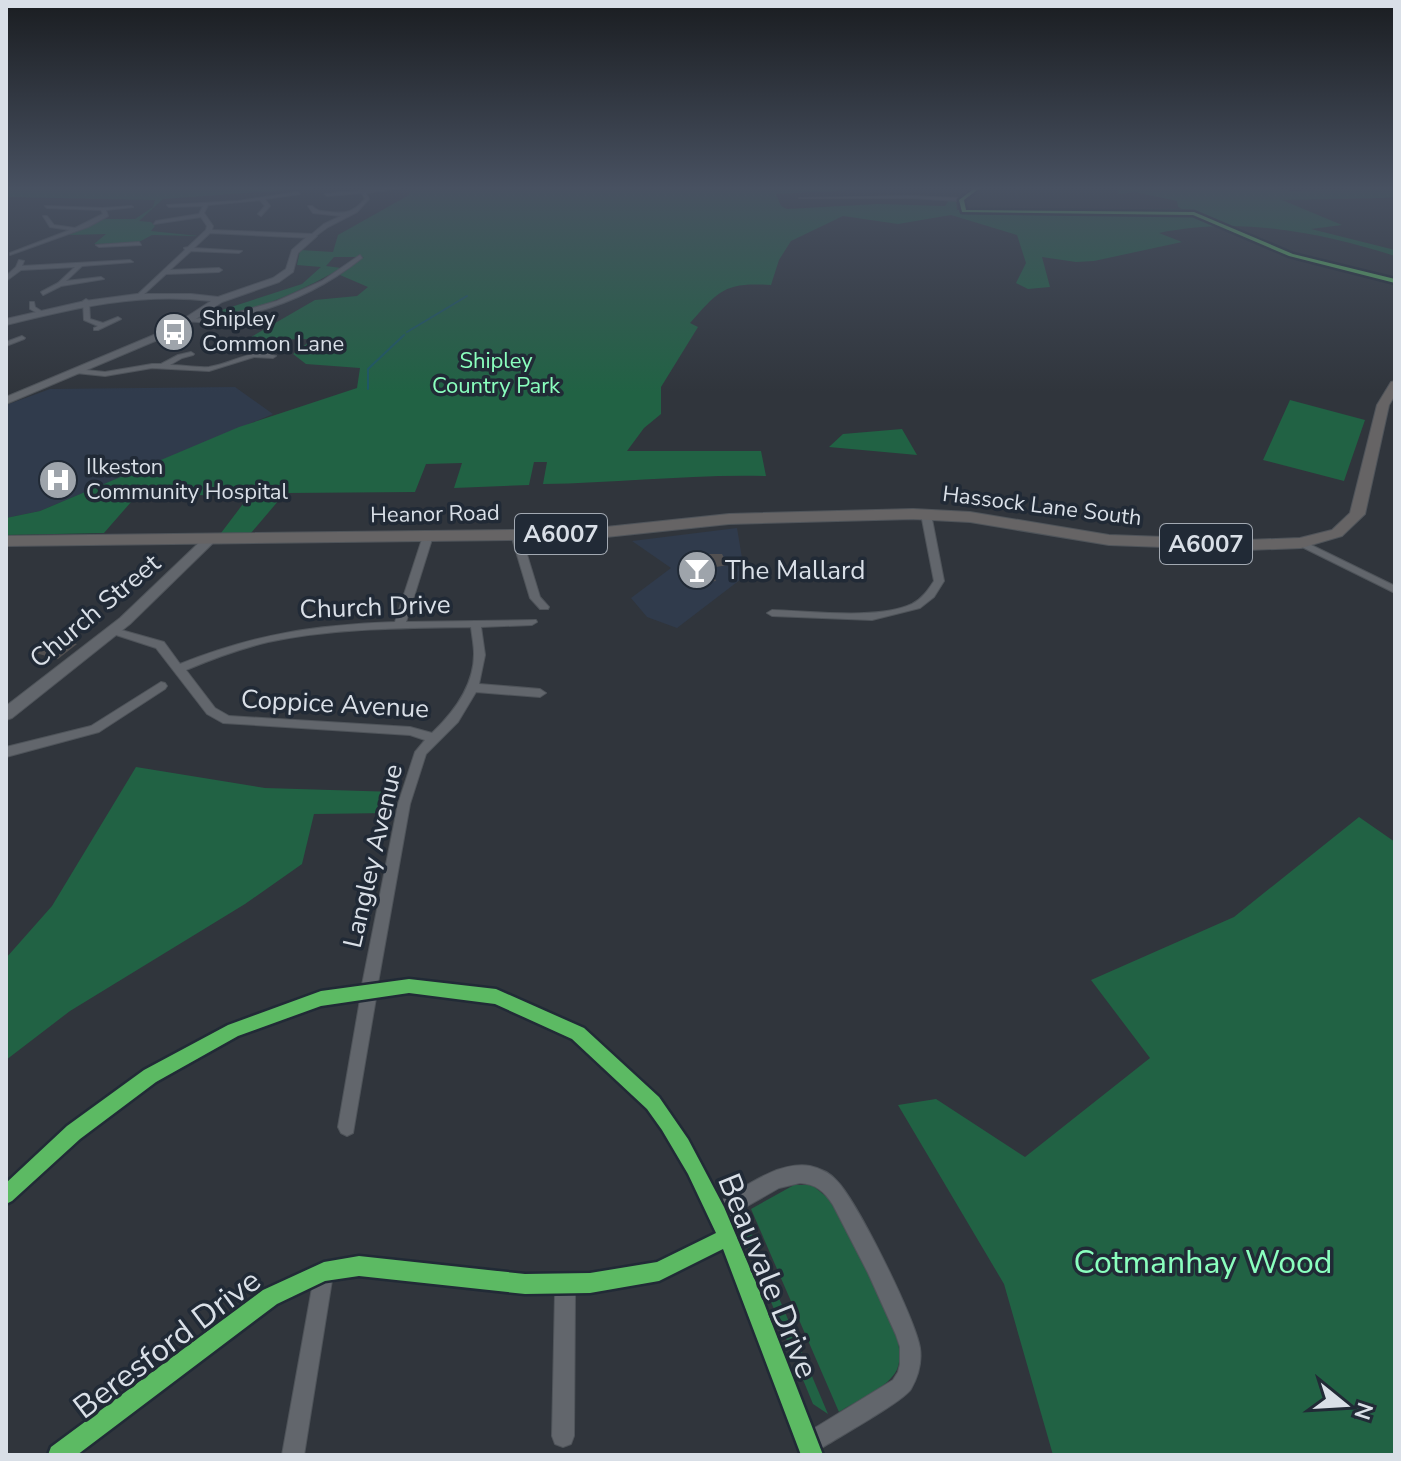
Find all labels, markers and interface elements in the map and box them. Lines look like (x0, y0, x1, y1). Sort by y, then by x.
place label: Shipley Common Lane (202, 304, 344, 359)
bus stop icon: Shipley Common Lane (153, 311, 195, 353)
park label: Shipley Country Park (432, 346, 561, 401)
place label: Ilkeston Community Hospital (86, 452, 289, 507)
hospital icon: Ilkeston Community Hospital (37, 459, 79, 501)
street label: Hassock Lane South (941, 479, 1143, 533)
street label: Heanor Road (370, 498, 500, 530)
road number: A6007 (515, 514, 607, 554)
road number: A6007 (1160, 524, 1252, 564)
street label: Church Street (22, 545, 168, 676)
bar icon: The Mallard (676, 549, 718, 591)
place label: The Mallard (725, 553, 865, 588)
street label: Church Drive (299, 587, 451, 627)
street label: Coppice Avenue (240, 682, 430, 726)
street label: Langley Avenue (335, 761, 411, 951)
street label: Beauvale Drive (707, 1167, 829, 1385)
park label: Cotmanhay Wood (1073, 1241, 1333, 1284)
street label: Beresford Drive (64, 1259, 270, 1429)
north arrow (1305, 1365, 1385, 1445)
text: N (1346, 1398, 1380, 1423)

